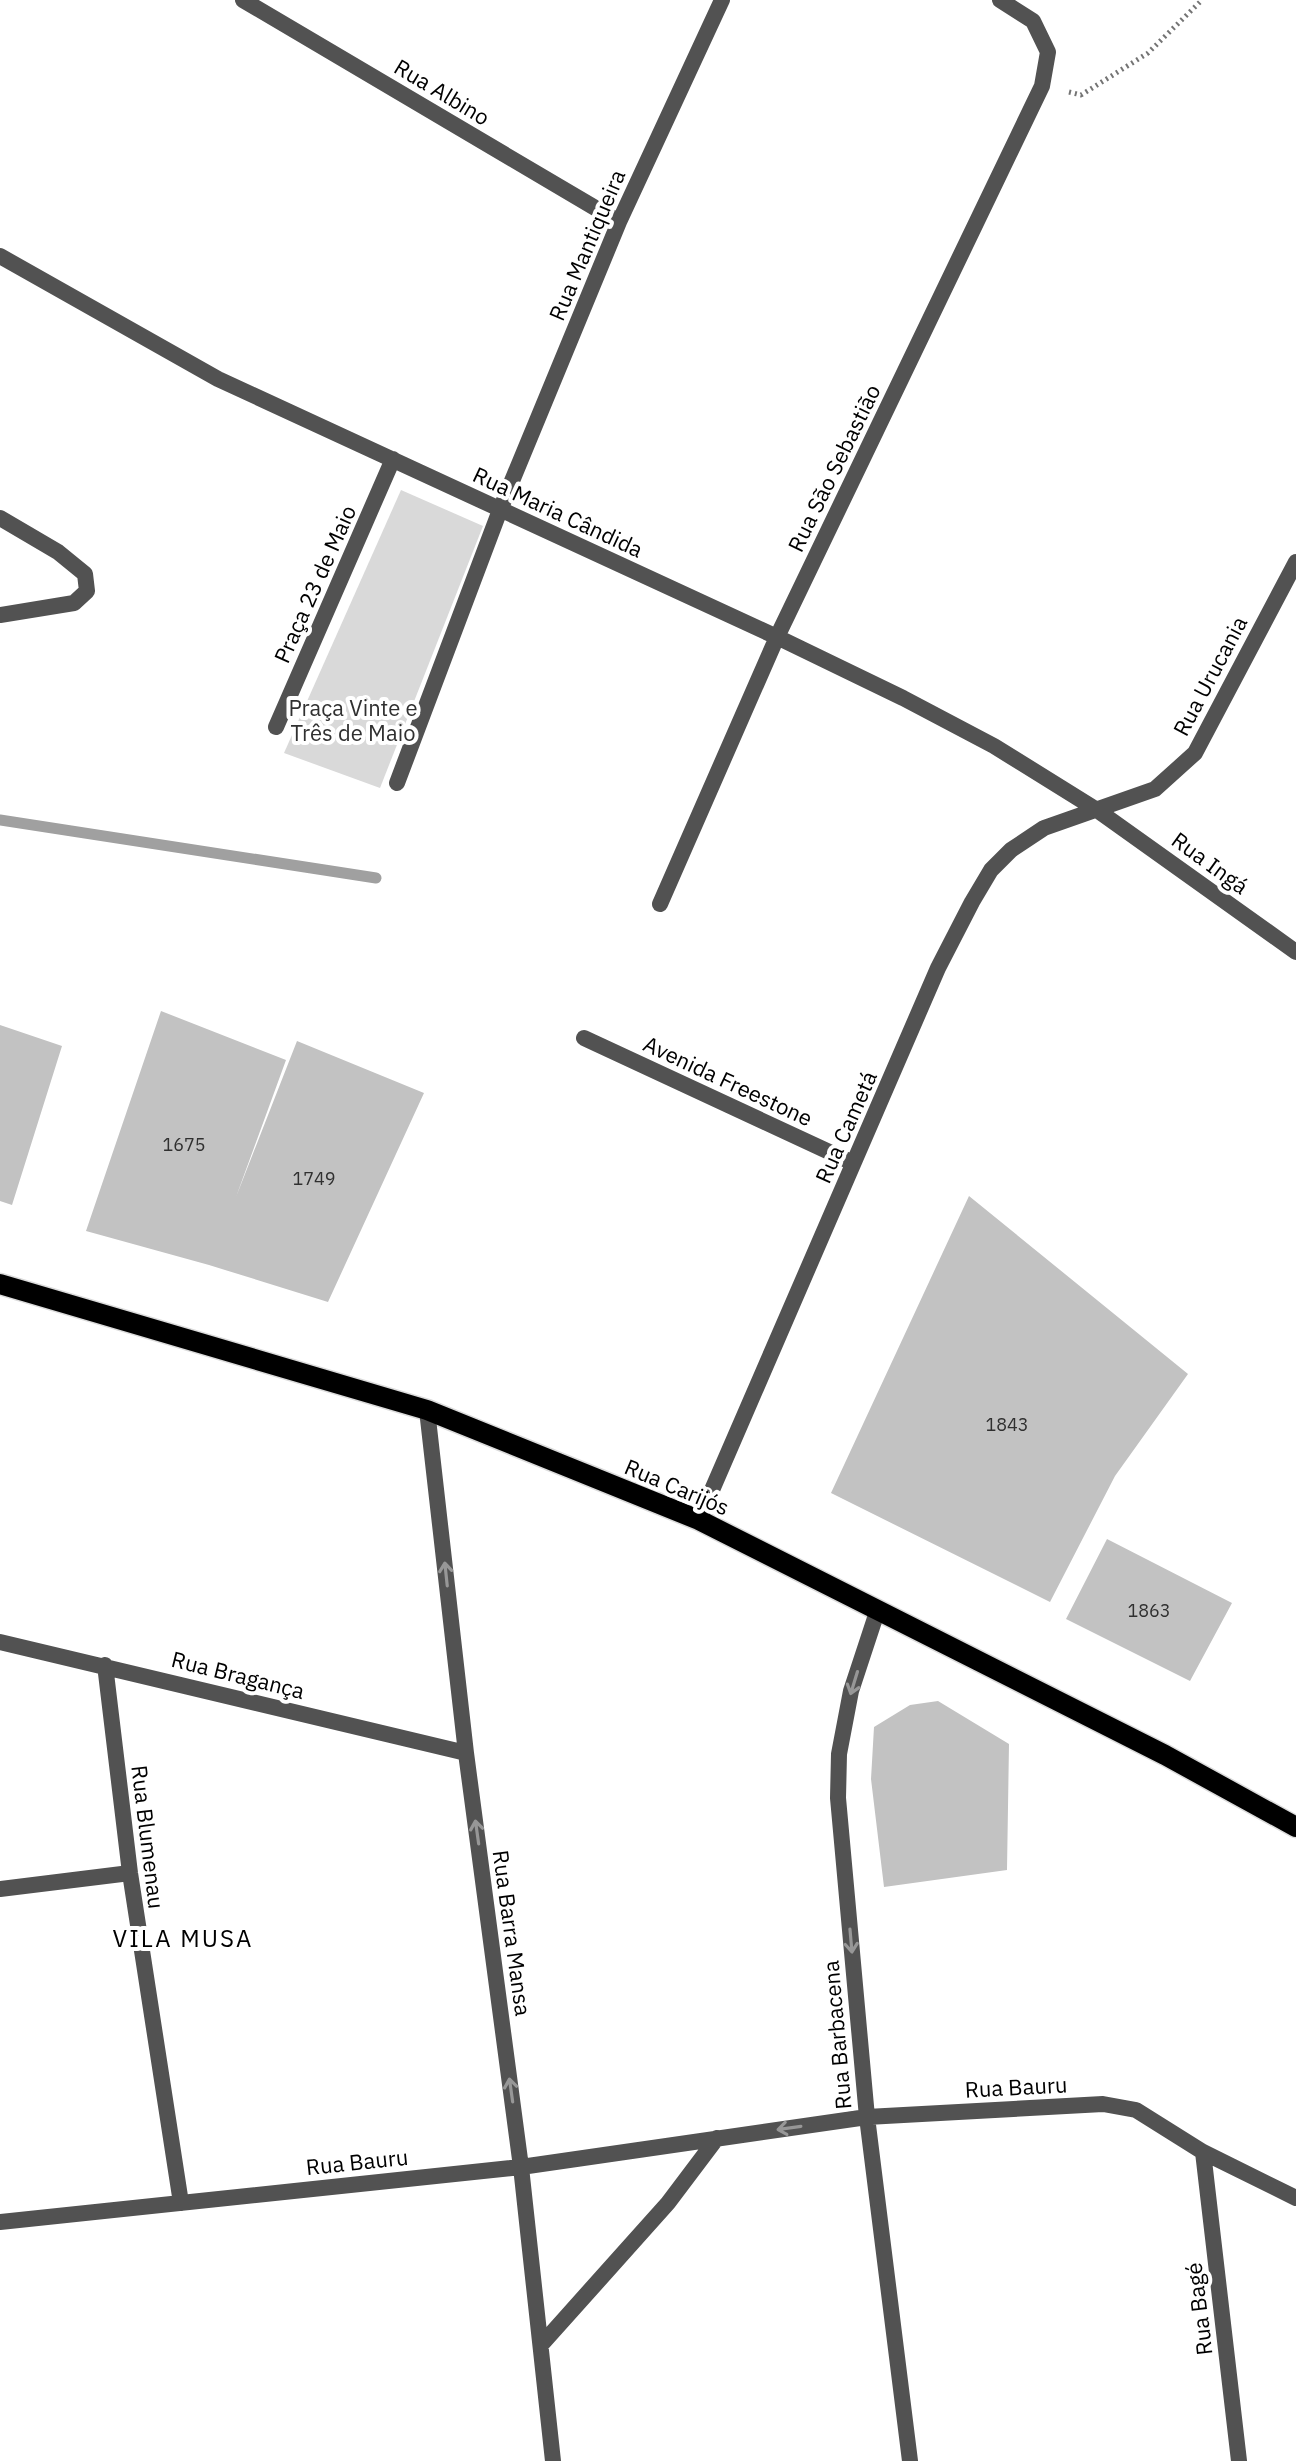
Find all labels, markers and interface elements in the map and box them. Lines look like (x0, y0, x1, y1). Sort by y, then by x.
street label: Rua Albino (389, 52, 495, 131)
street label: Rua Mantiqueira (542, 165, 632, 325)
street label: Rua São Sebastião (780, 379, 887, 556)
street label: Rua Maria Cândida (469, 459, 648, 564)
street label: Praça 23 de Maio (267, 500, 362, 667)
street label: Rua Urucania (1166, 611, 1253, 741)
park label: Praça Vinte e Três de Maio (288, 693, 418, 747)
street label: Rua Ingá (1166, 825, 1255, 900)
street label: Avenida Freestone (639, 1029, 817, 1132)
street label: Rua Cametá (808, 1066, 883, 1187)
house number: 1675 (162, 1133, 206, 1156)
house number: 1749 (292, 1167, 336, 1190)
house number: 1843 (985, 1413, 1029, 1436)
street label: Rua Carijós (620, 1451, 734, 1522)
one-way arrow (438, 1561, 453, 1588)
house number: 1863 (1127, 1599, 1171, 1622)
street label: Rua Bragança (169, 1644, 308, 1705)
one-way arrow (846, 1670, 861, 1696)
street label: Rua Blumenau (125, 1764, 172, 1910)
one-way arrow (469, 1819, 484, 1846)
street label: Rua Barra Mansa (487, 1848, 539, 2018)
district label: VILA MUSA (113, 1922, 253, 1954)
one-way arrow (844, 1927, 859, 1954)
street label: Rua Barbacena (816, 1959, 857, 2111)
street label: Rua Bauru (964, 2069, 1068, 2104)
one-way arrow (503, 2078, 518, 2103)
one-way arrow (777, 2121, 803, 2136)
street label: Rua Bauru (304, 2142, 410, 2181)
street label: Rua Bagé (1178, 2261, 1219, 2357)

